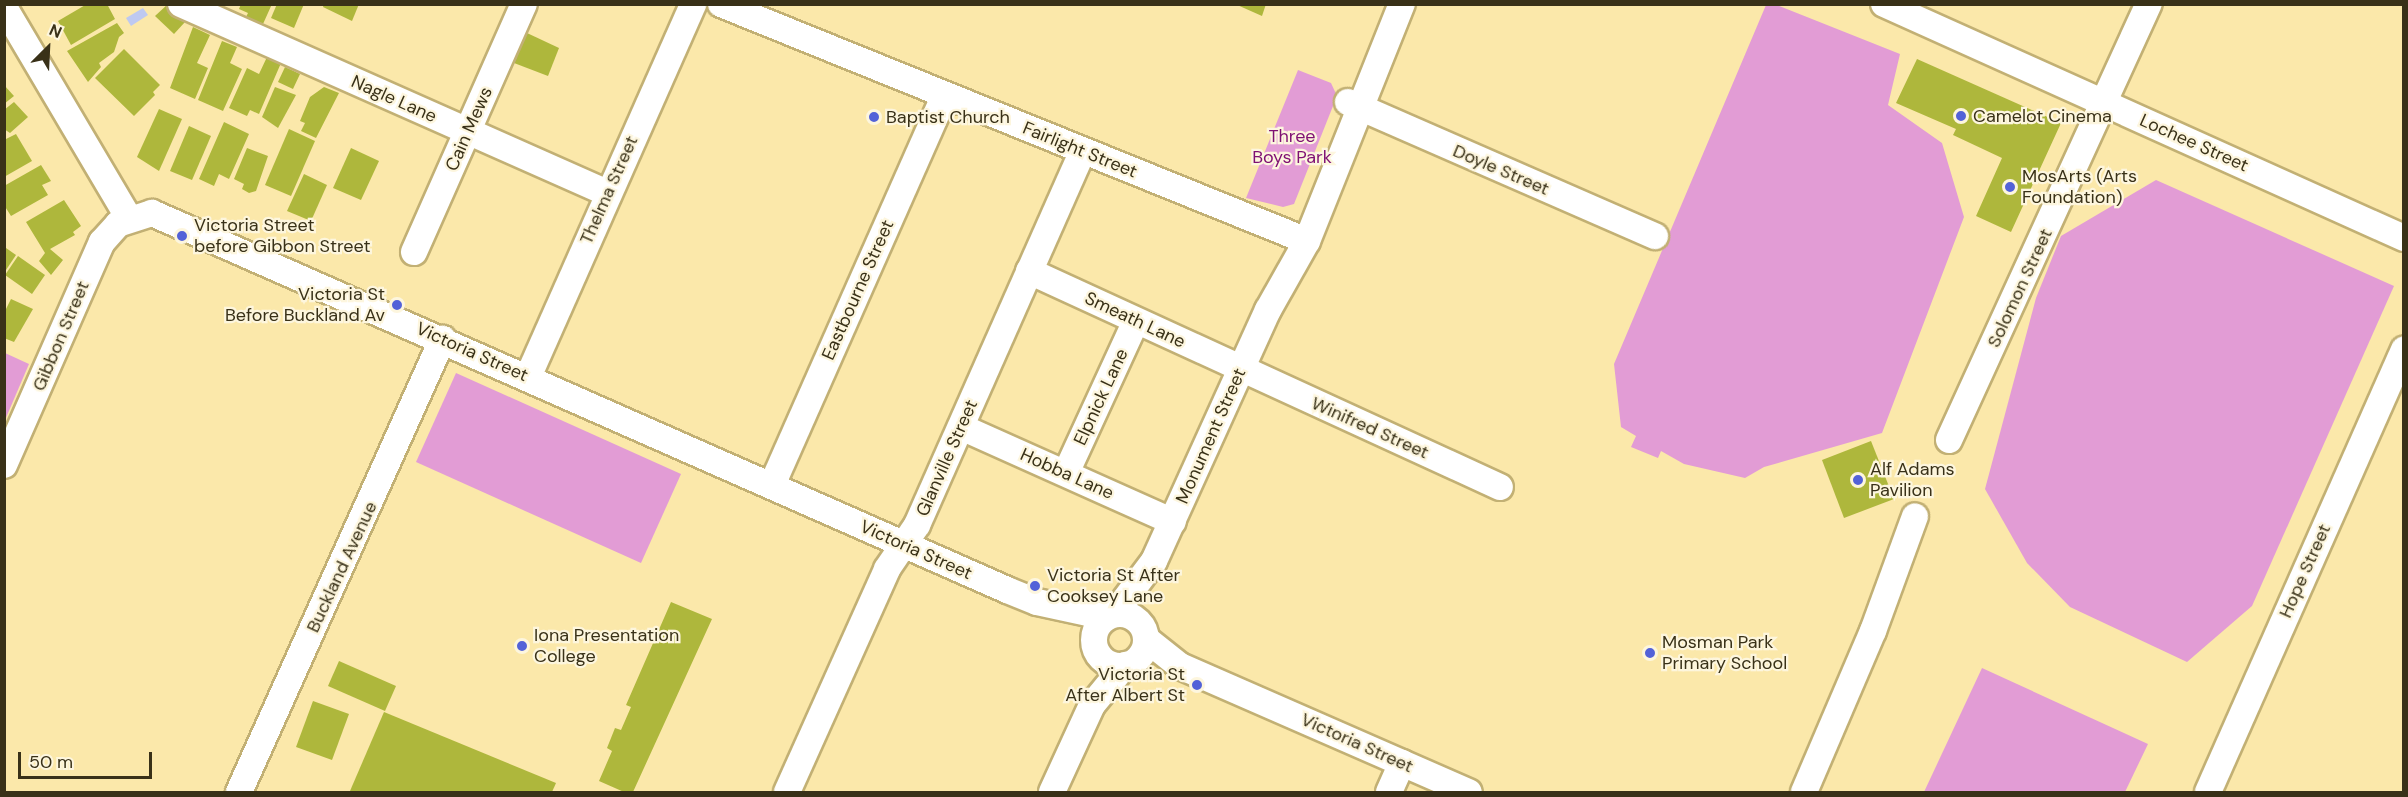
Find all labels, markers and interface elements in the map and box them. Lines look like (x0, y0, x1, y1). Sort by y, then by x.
north arrow (18, 18, 78, 78)
text: N (46, 19, 65, 43)
street label: Nagle Lane (348, 71, 440, 127)
street label: Cain Mews (441, 84, 497, 174)
place label: Camelot Cinema (1973, 105, 2112, 127)
place label: Baptist Church (886, 106, 1010, 128)
marker: Camelot Cinema (1954, 109, 1968, 123)
street label: Lochee Street (2136, 109, 2252, 177)
marker: Baptist Church (867, 110, 881, 124)
street label: Fairlight Street (1020, 117, 1140, 183)
park label: Three Boys Park (1252, 126, 1332, 168)
street label: Thelma Street (575, 132, 643, 248)
street label: Doyle Street (1450, 140, 1552, 200)
place label: MosArts (Arts Foundation) (2022, 166, 2137, 208)
marker: MosArts (Arts Foundation) (2003, 180, 2017, 194)
place label: Victoria Street before Gibbon Street (194, 215, 371, 258)
street label: Eastbourne Street (817, 217, 899, 363)
street label: Solomon Street (1983, 225, 2057, 351)
marker: Victoria Street before Gibbon Street (175, 229, 189, 243)
street label: Gibbon Street (28, 278, 94, 394)
place label: Victoria St Before Buckland Av (225, 284, 385, 326)
street label: Smeath Lane (1081, 287, 1189, 353)
marker: Victoria St Before Buckland Av (390, 298, 404, 312)
street label: Victoria Street (413, 318, 531, 386)
street label: Elpnick Lane (1069, 345, 1133, 449)
street label: Monument Street (1171, 365, 1251, 507)
street label: Winifred Street (1308, 392, 1432, 464)
street label: Glanville Street (912, 396, 982, 520)
street label: Hobba Lane (1017, 444, 1117, 504)
place label: Alf Adams Pavilion (1870, 459, 1954, 502)
marker: Alf Adams Pavilion (1851, 473, 1865, 487)
street label: Buckland Avenue (302, 498, 382, 636)
street label: Victoria Street (857, 516, 975, 584)
street label: Hope Street (2275, 521, 2335, 621)
place label: Victoria St After Cooksey Lane (1047, 565, 1180, 608)
marker: Victoria St After Cooksey Lane (1028, 579, 1042, 593)
place label: Iona Presentation College (534, 625, 679, 668)
place label: Mosman Park Primary School (1662, 632, 1787, 674)
marker: Iona Presentation College (515, 639, 529, 653)
marker: Mosman Park Primary School (1643, 646, 1657, 660)
place label: Victoria St After Albert St (1065, 664, 1185, 706)
marker: Victoria St After Albert St (1190, 678, 1204, 692)
street label: Victoria Street (1298, 709, 1416, 777)
scale bar (21, 740, 154, 778)
text: 50 m (29, 750, 73, 774)

